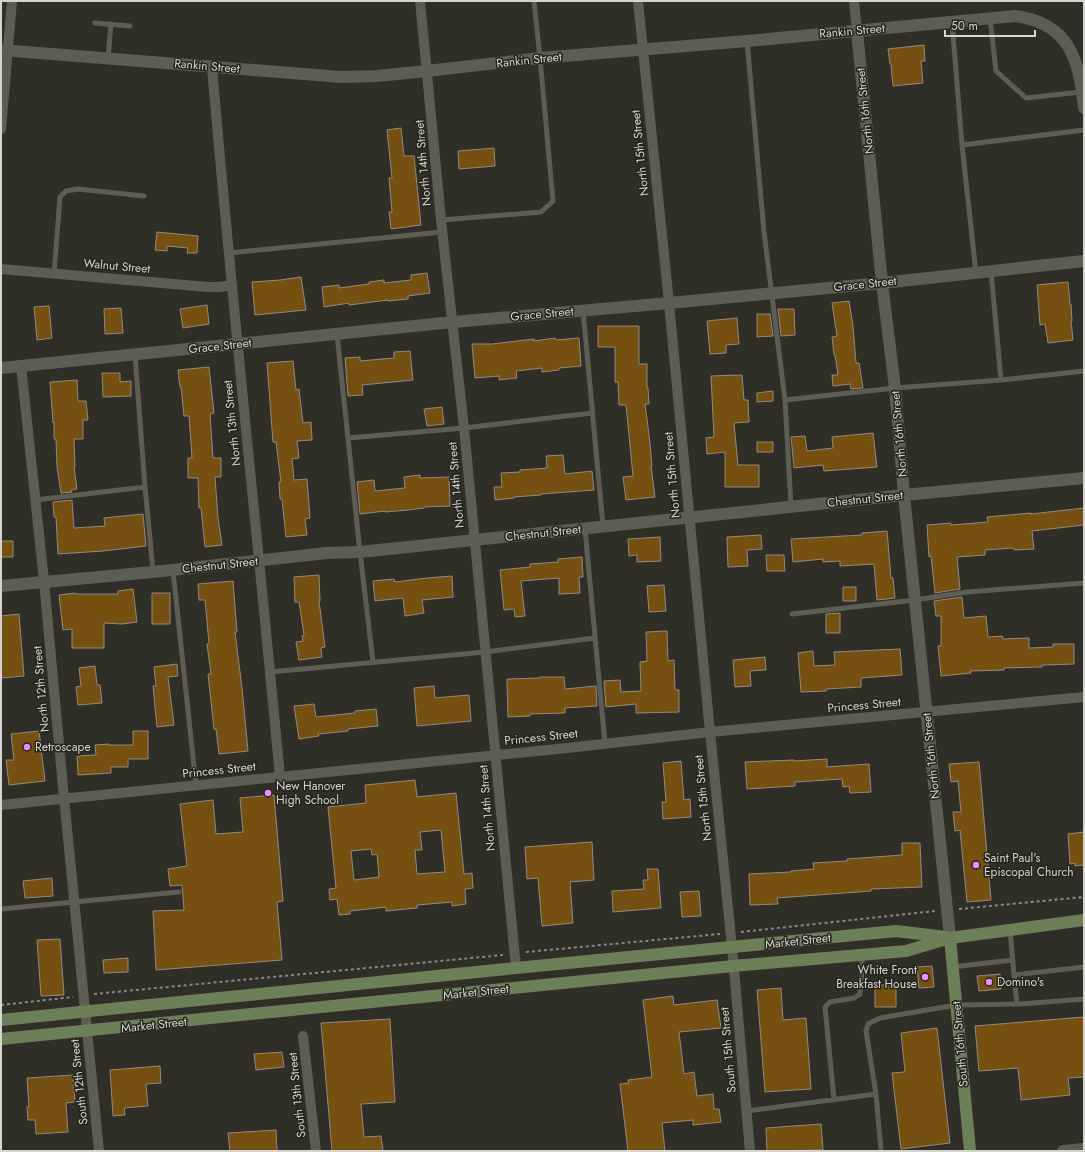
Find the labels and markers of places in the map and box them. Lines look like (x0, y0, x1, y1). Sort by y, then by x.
place label: Retroscape (35, 738, 91, 756)
marker: Retroscape (22, 742, 32, 752)
place label: New Hanover High School (276, 777, 346, 809)
marker: New Hanover High School (263, 788, 273, 798)
place label: Saint Paul's Episcopal Church (984, 849, 1073, 881)
marker: Saint Paul's Episcopal Church (971, 860, 981, 870)
place label: White Front Breakfast House (836, 961, 917, 993)
marker: White Front Breakfast House (920, 972, 930, 982)
place label: Domino's (997, 973, 1044, 991)
marker: Domino's (984, 977, 994, 987)

